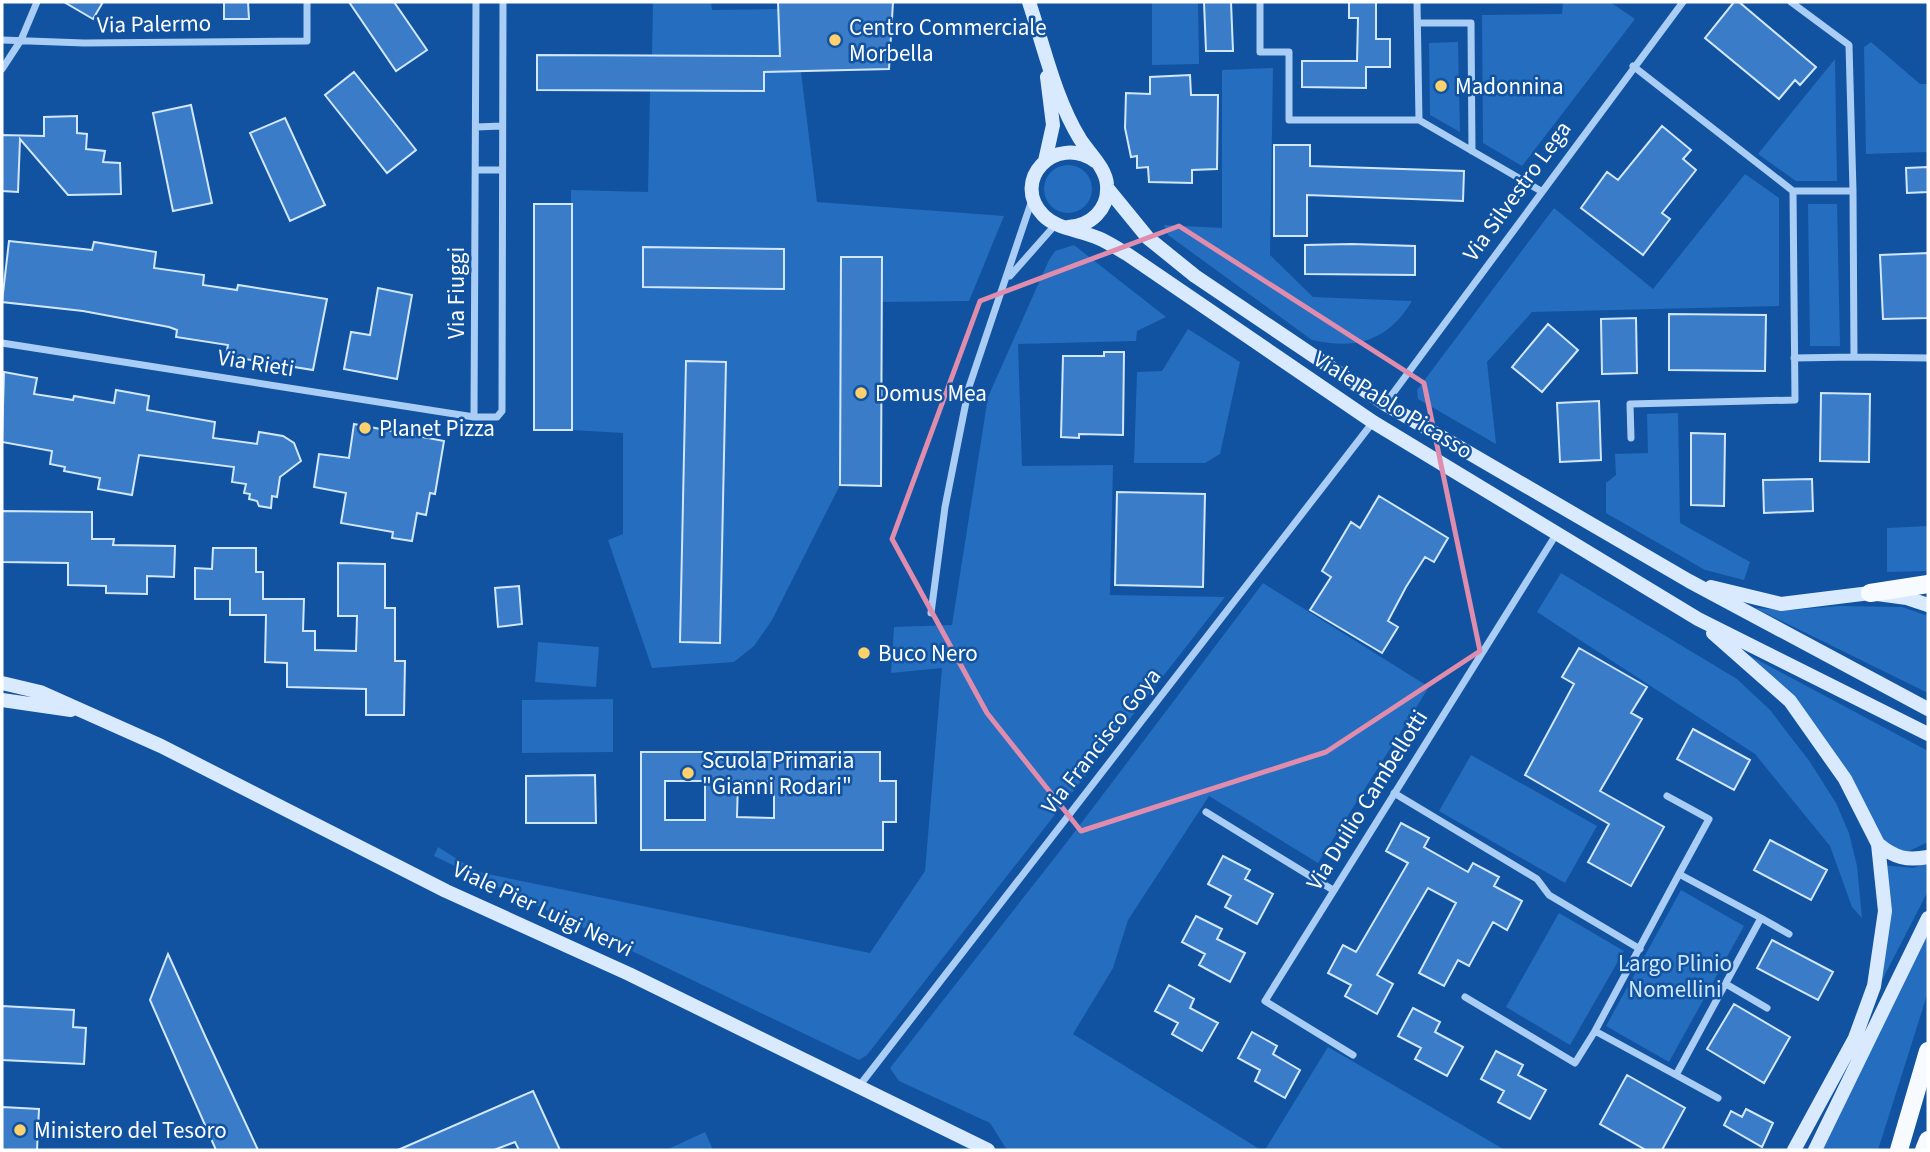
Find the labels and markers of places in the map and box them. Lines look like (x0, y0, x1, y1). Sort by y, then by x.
place label: Centro Commerciale Morbella (849, 11, 1047, 70)
marker: Centro Commerciale Morbella (827, 32, 843, 48)
place label: Madonnina (1455, 70, 1564, 103)
marker: Madonnina (1433, 78, 1449, 94)
place label: Domus Mea (875, 377, 987, 410)
marker: Domus Mea (853, 385, 869, 401)
place label: Planet Pizza (379, 412, 495, 445)
marker: Planet Pizza (357, 420, 373, 436)
place label: Buco Nero (878, 637, 978, 670)
marker: Buco Nero (856, 645, 872, 661)
place label: Scuola Primaria "Gianni Rodari" (702, 744, 854, 803)
marker: Scuola Primaria "Gianni Rodari" (680, 765, 696, 781)
place label: Ministero del Tesoro (34, 1114, 227, 1147)
marker: Ministero del Tesoro (12, 1122, 28, 1138)

